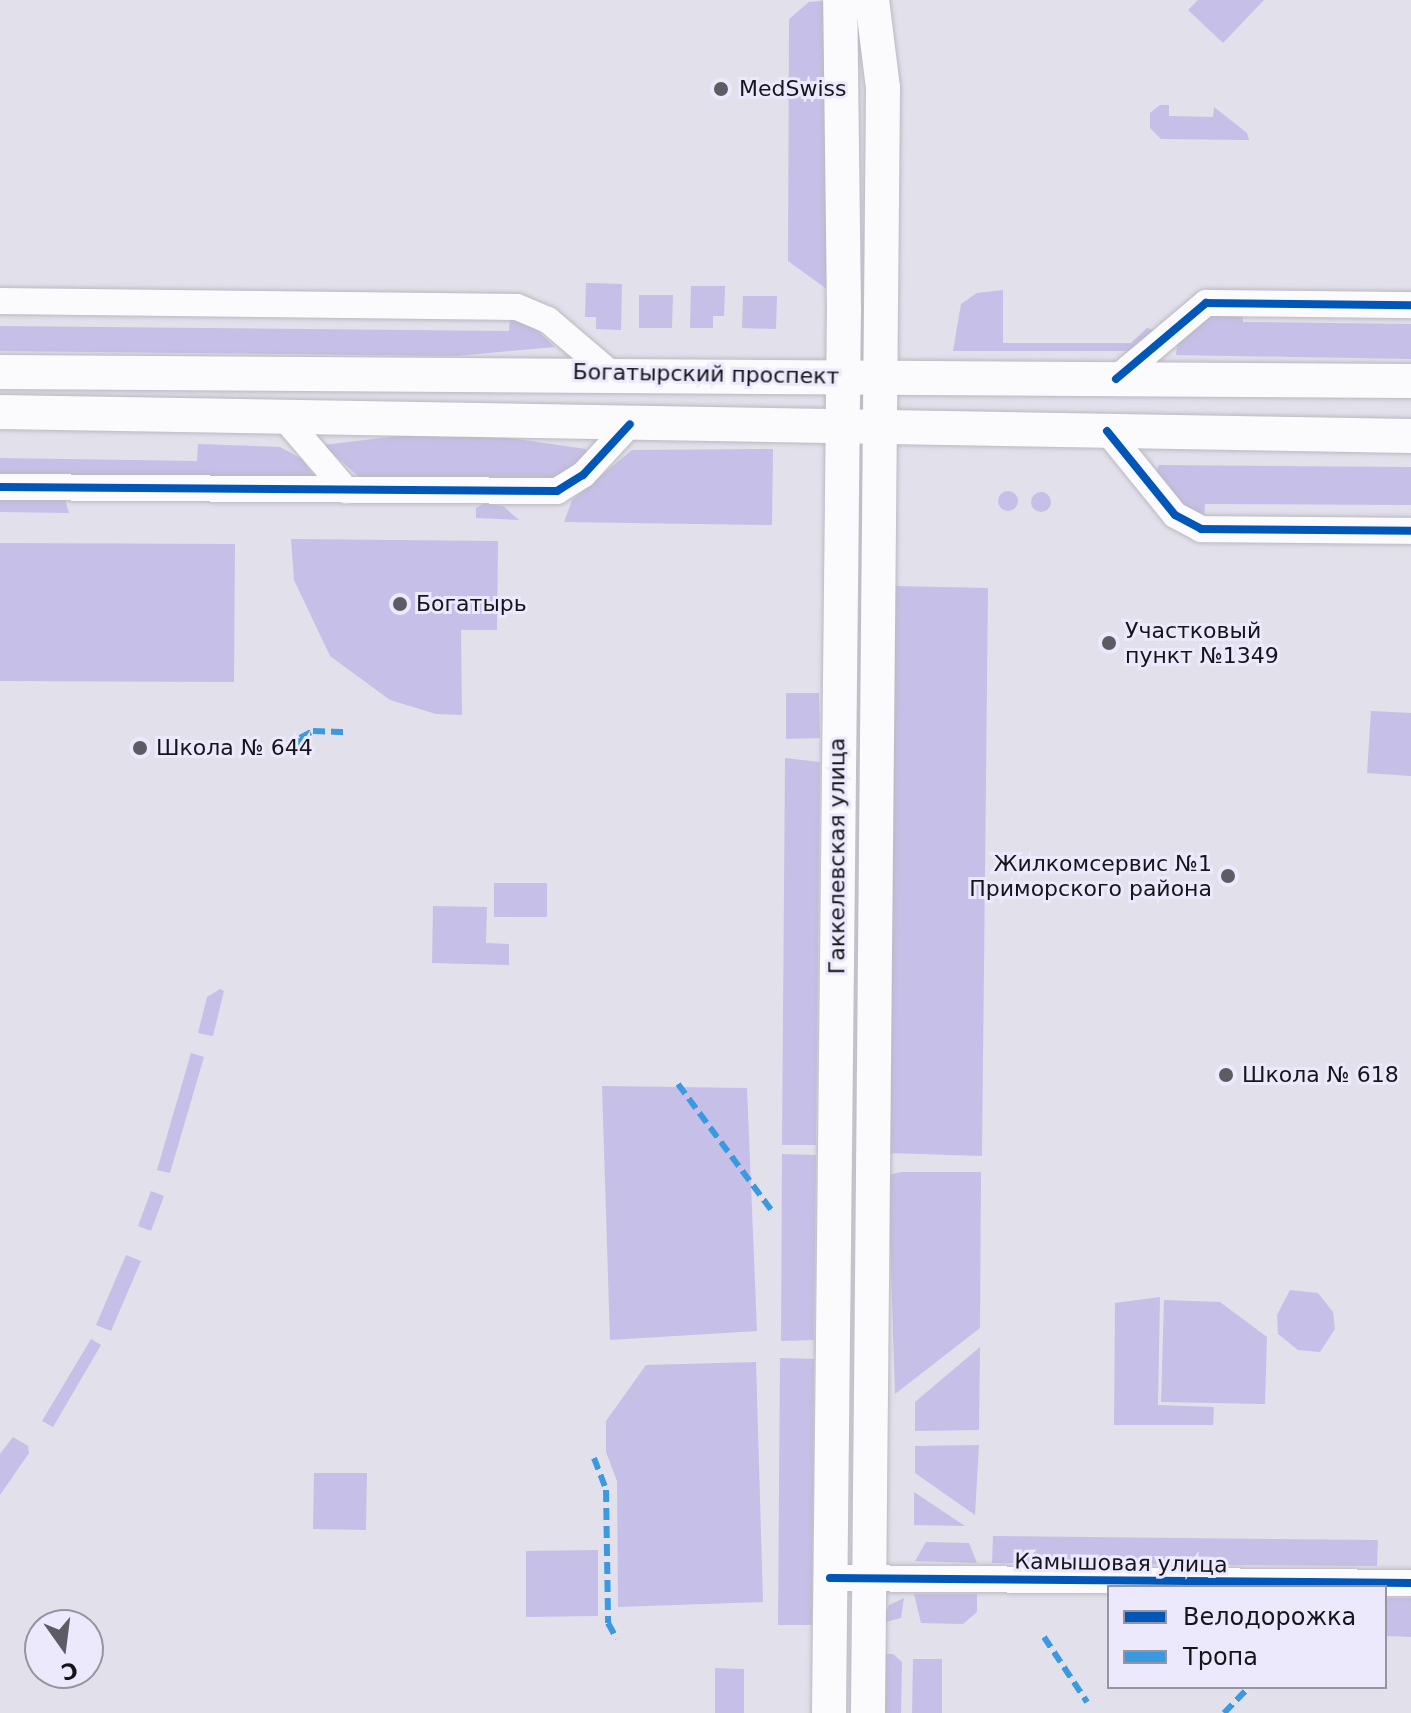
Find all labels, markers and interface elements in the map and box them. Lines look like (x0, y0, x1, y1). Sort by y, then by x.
place label: MedSwiss (739, 76, 846, 102)
marker: MedSwiss (710, 78, 732, 100)
street label: Богатырский проспект (572, 358, 840, 390)
place label: Богатырь (416, 591, 527, 617)
marker: Богатырь (391, 595, 409, 613)
place label: Участковый пункт №1349 (1125, 617, 1279, 668)
marker: Участковый пункт №1349 (1100, 634, 1118, 652)
place label: Школа № 644 (156, 735, 313, 761)
street label: Гаккелевская улица (824, 738, 850, 974)
marker: Школа № 644 (131, 739, 149, 757)
place label: Жилкомсервис №1 Приморского района (969, 850, 1212, 902)
marker: Жилкомсервис №1 Приморского района (1219, 867, 1237, 885)
place label: Школа № 618 (1242, 1062, 1399, 1088)
marker: Школа № 618 (1217, 1066, 1235, 1084)
street label: Камышовая улица (1014, 1548, 1228, 1578)
legend (1107, 1585, 1387, 1689)
text: Велодорожка (1183, 1603, 1356, 1631)
north arrow (24, 1609, 104, 1689)
text: Тропа (1183, 1643, 1258, 1671)
text: С (59, 1657, 80, 1685)

